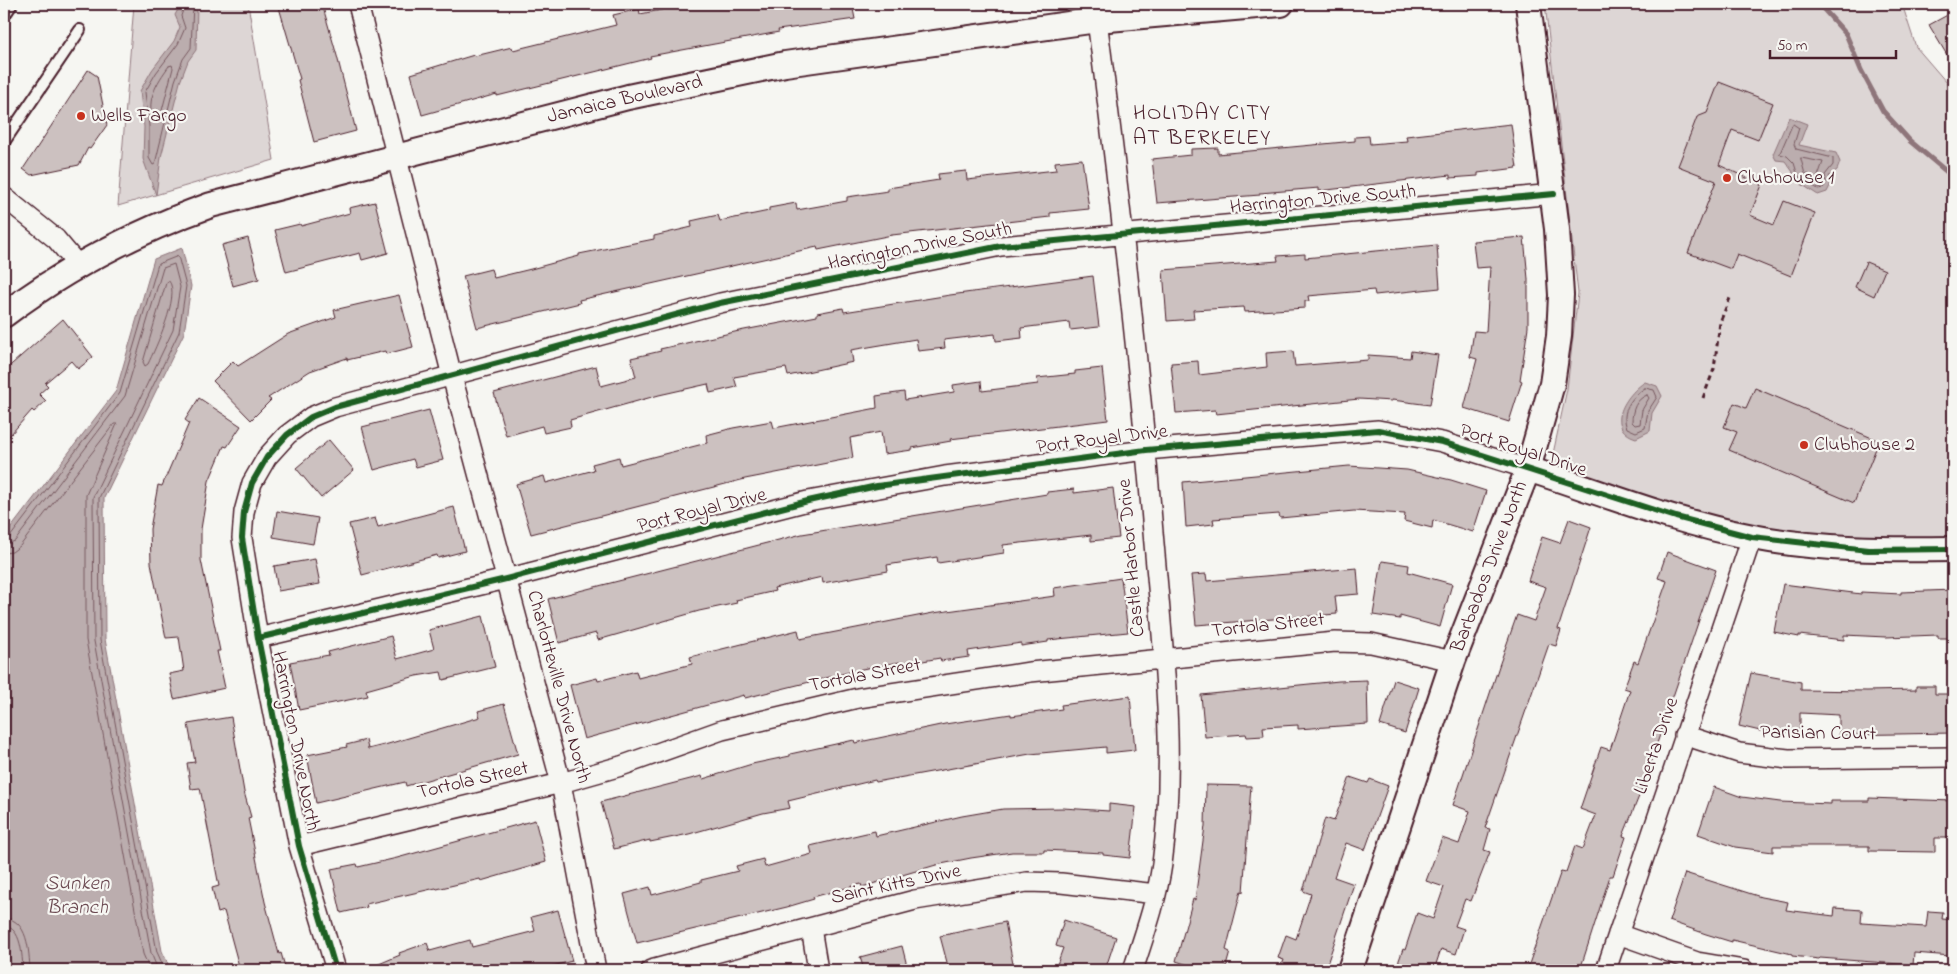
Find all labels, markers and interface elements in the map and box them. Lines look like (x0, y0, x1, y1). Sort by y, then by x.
scale bar (1770, 28, 1896, 60)
text: 50 m (1777, 35, 1808, 57)
street label: Jamaica Boulevard (544, 68, 706, 132)
district label: HOLIDAY CITY AT BERKELEY (1133, 98, 1271, 155)
place label: Wells Fargo (91, 102, 187, 132)
marker: Wells Fargo (75, 110, 87, 122)
place label: Clubhouse 1 (1737, 164, 1834, 193)
marker: Clubhouse 1 (1721, 172, 1733, 184)
street label: Harrington Drive South (1229, 177, 1417, 224)
street label: Harrington Drive South (826, 215, 1015, 280)
street label: Port Royal Drive (1456, 417, 1590, 485)
street label: Port Royal Drive (1035, 418, 1169, 462)
place label: Clubhouse 2 (1814, 431, 1915, 460)
marker: Clubhouse 2 (1798, 439, 1810, 451)
street label: Barbados Drive North (1444, 477, 1536, 658)
street label: Castle Harbor Drive (1111, 478, 1153, 638)
street label: Port Royal Drive (634, 481, 770, 541)
street label: Charlotteville Drive North (518, 587, 598, 787)
street label: Tortola Street (1210, 606, 1326, 646)
street label: Harrington Drive North (262, 649, 327, 833)
street label: Tortola Street (807, 651, 924, 701)
street label: Liberta Drive (1627, 693, 1687, 798)
street label: Parisian Court (1760, 718, 1877, 750)
street label: Tortola Street (415, 754, 532, 808)
street label: Saint Kitts Drive (828, 857, 964, 913)
water label: Sunken Branch (45, 869, 110, 923)

